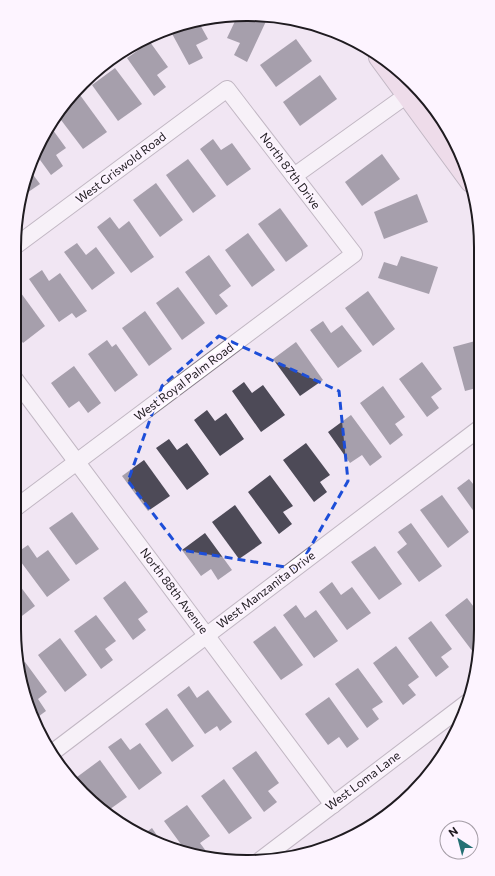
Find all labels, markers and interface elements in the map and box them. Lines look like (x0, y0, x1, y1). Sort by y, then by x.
street label: West Griswold Road (73, 129, 168, 206)
street label: North 87th Drive (258, 130, 324, 211)
street label: West Royal Palm Road (131, 339, 236, 423)
street label: North 88th Avenue (138, 545, 212, 636)
street label: West Manzanita Drive (213, 548, 317, 631)
street label: West Loma Lane (322, 748, 402, 813)
north arrow (439, 820, 479, 860)
text: N (446, 824, 460, 839)

